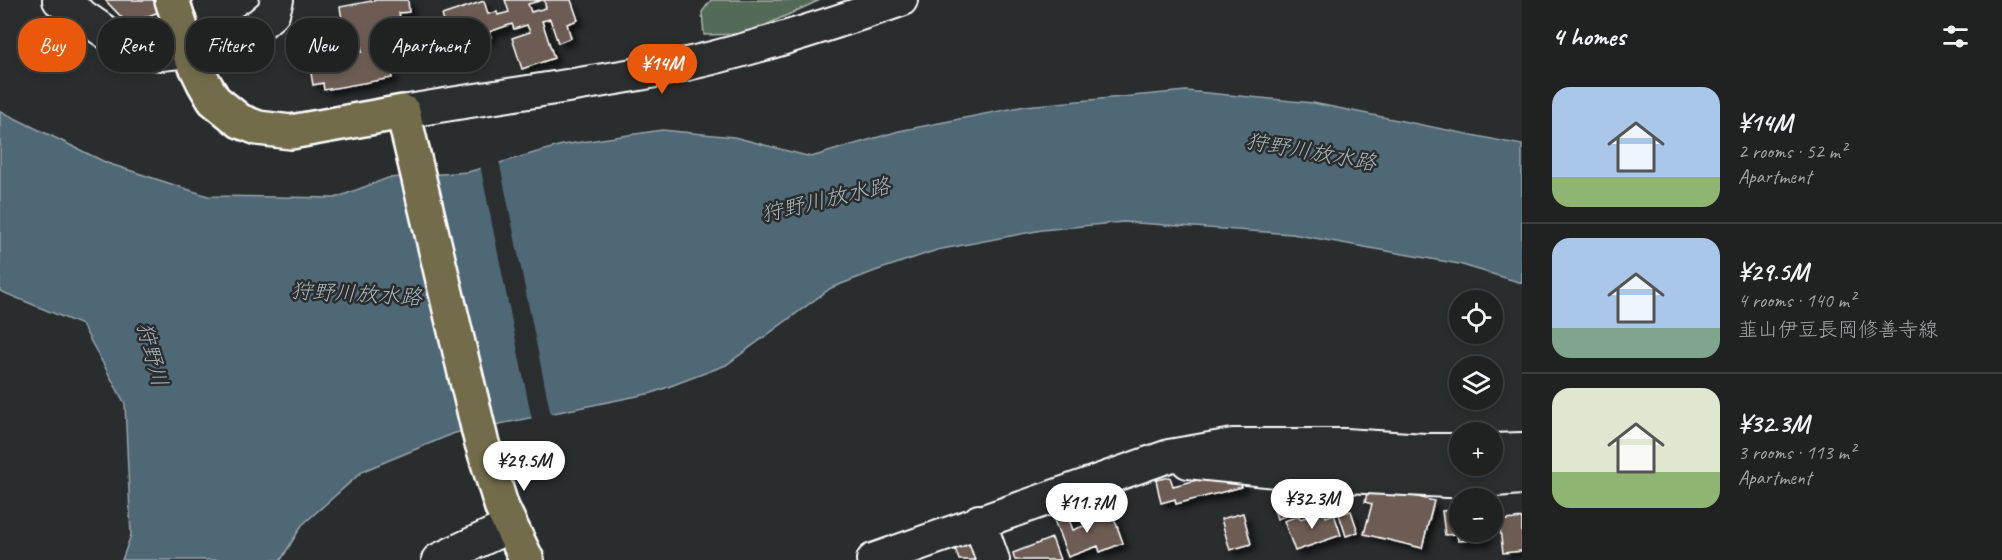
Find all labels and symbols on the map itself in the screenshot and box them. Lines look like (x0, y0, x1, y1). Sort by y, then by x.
pin: ¥14M (626, 44, 698, 95)
water label: 狩野川放水路 (1243, 127, 1380, 178)
water label: 狩野川放水路 (758, 171, 895, 228)
water label: 狩野川放水路 (289, 277, 425, 312)
water label: 狩野川 (130, 319, 174, 390)
pin: ¥29.5M (475, 441, 573, 492)
pin: ¥32.3M (1263, 479, 1361, 530)
pin: ¥11.7M (1038, 483, 1136, 534)

